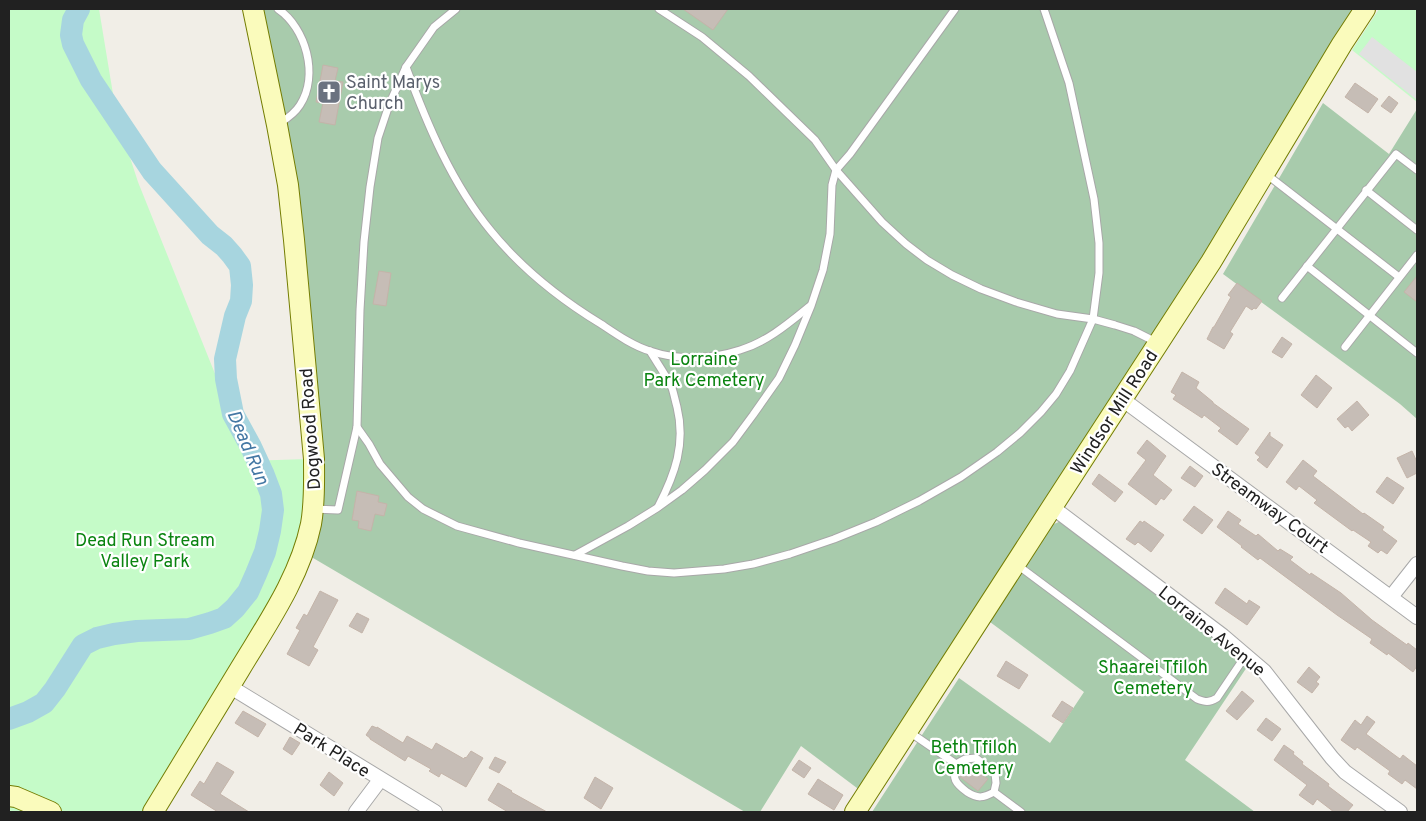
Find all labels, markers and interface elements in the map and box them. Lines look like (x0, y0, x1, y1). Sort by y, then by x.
place label: Saint Marys Church (346, 72, 440, 116)
church icon: Saint Marys Church (316, 79, 342, 105)
street label: Windsor Mill Road (1066, 346, 1164, 479)
park label: Lorraine Park Cemetery (643, 349, 765, 393)
street label: Dogwood Road (296, 367, 327, 491)
water label: Dead Run (221, 407, 274, 490)
street label: Streamway Court (1206, 459, 1332, 560)
park label: Dead Run Stream Valley Park (75, 530, 215, 574)
street label: Lorraine Avenue (1153, 582, 1269, 682)
park label: Shaarei Tfiloh Cemetery (1098, 657, 1208, 701)
street label: Park Place (289, 719, 374, 784)
park label: Beth Tfiloh Cemetery (931, 737, 1017, 781)

